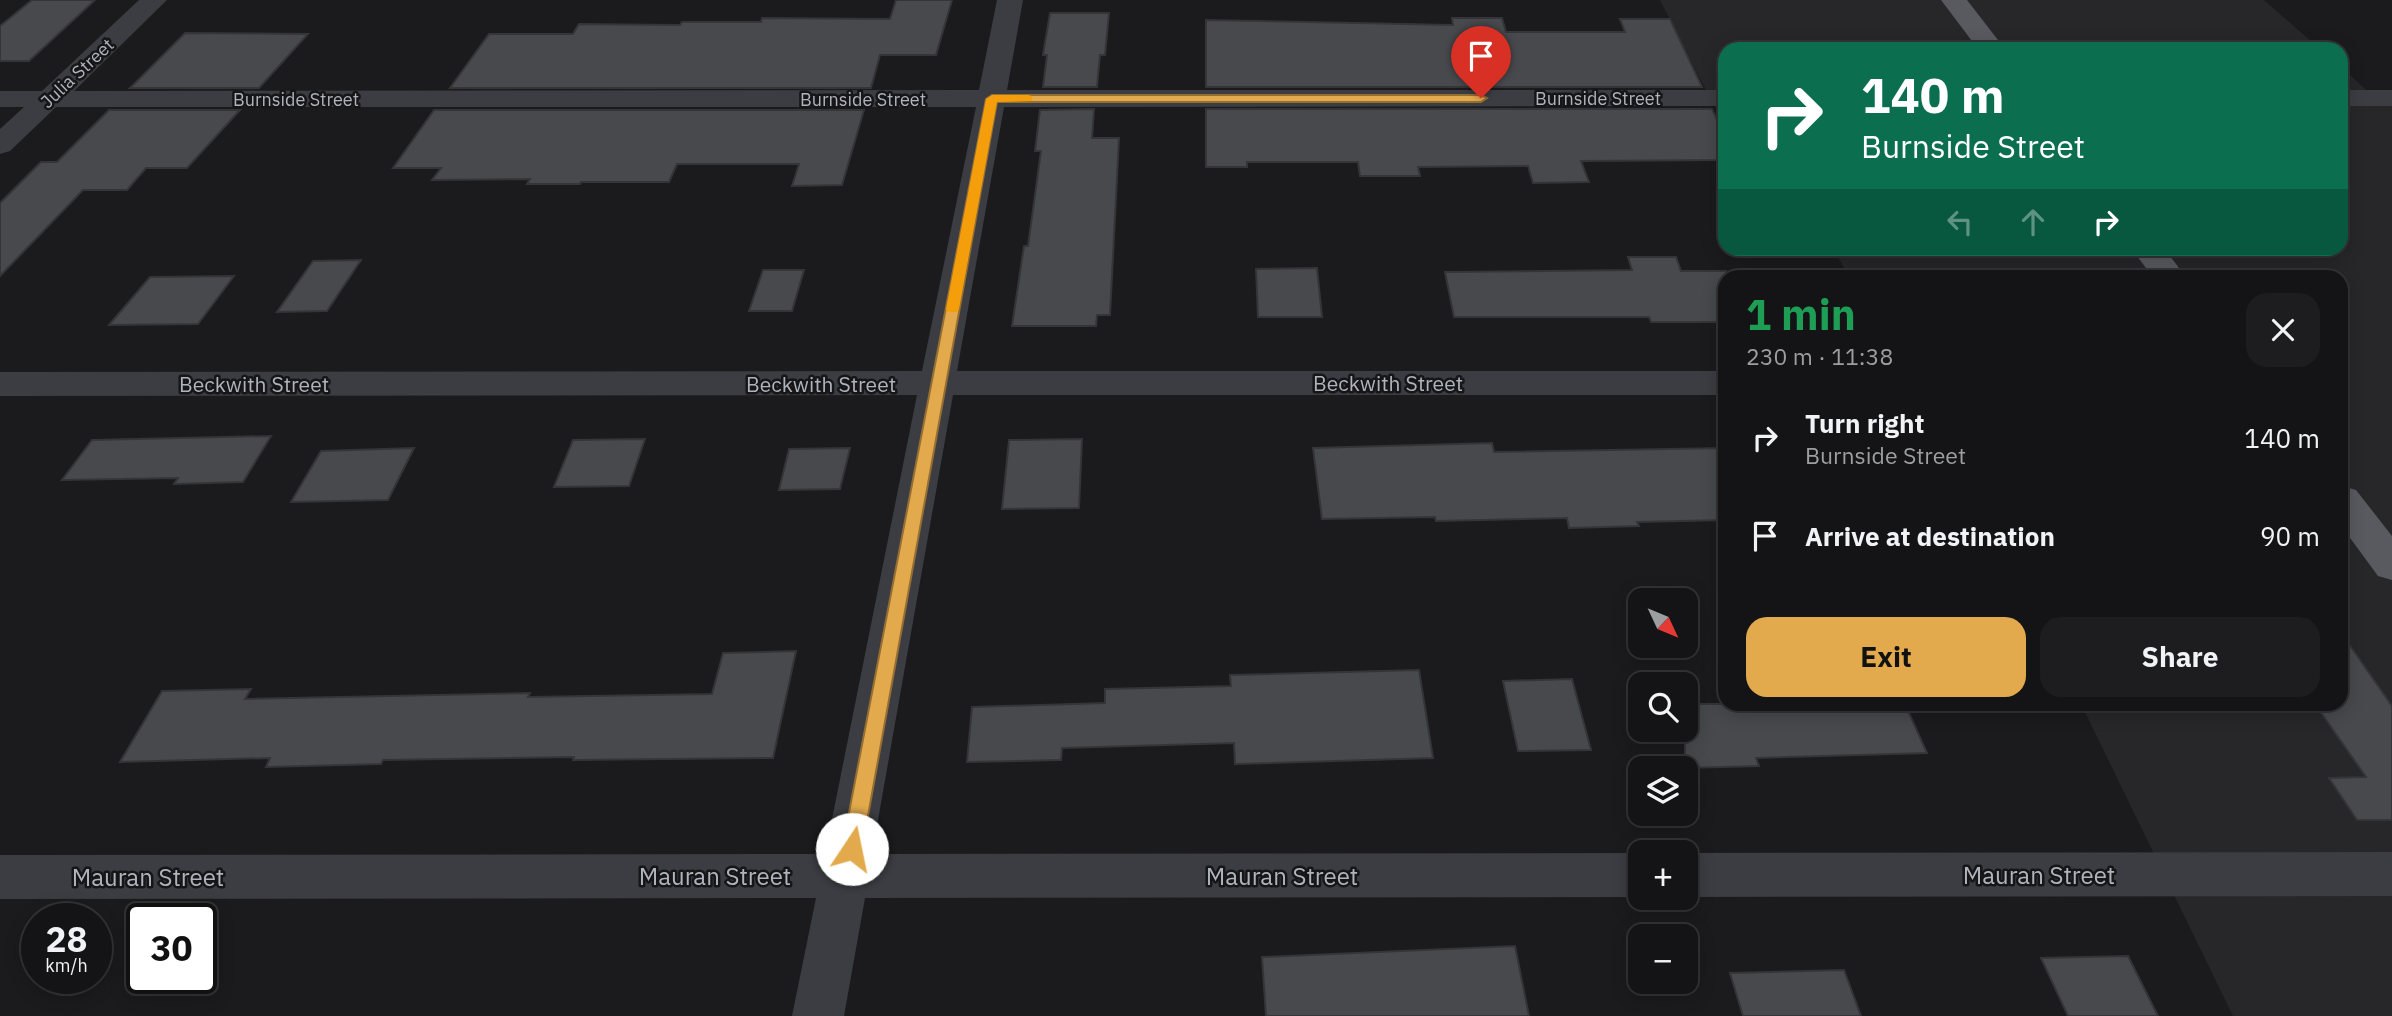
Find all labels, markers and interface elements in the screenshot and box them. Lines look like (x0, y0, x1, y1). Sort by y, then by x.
pin (1451, 26, 1511, 98)
street label: Julia Street (35, 33, 119, 113)
icon: arrive (1462, 37, 1500, 75)
text: 140 m (1861, 63, 2005, 126)
icon: right (1746, 70, 1837, 161)
street label: Burnside Street (1535, 87, 1661, 110)
street label: Burnside Street (233, 88, 359, 111)
street label: Burnside Street (800, 88, 926, 111)
text: Burnside Street (1861, 125, 2085, 167)
icon: left (1941, 203, 1979, 241)
icon: ahead (2014, 203, 2052, 241)
icon: right (2087, 203, 2125, 241)
text: 1 min (1746, 287, 1856, 342)
button: close (2246, 293, 2320, 367)
text: 230 m · 11:38 (1746, 341, 1893, 371)
street label: Beckwith Street (1313, 369, 1463, 397)
street label: Beckwith Street (179, 370, 329, 398)
street label: Beckwith Street (746, 370, 896, 398)
text: Turn right (1805, 406, 1924, 440)
icon: right (1746, 419, 1784, 457)
text: 140 m (2244, 421, 2320, 455)
text: Burnside Street (1805, 440, 1966, 470)
icon: arrive (1746, 517, 1784, 555)
text: Arrive at destination (1805, 519, 2055, 553)
text: 90 m (2260, 519, 2320, 553)
north arrow (1628, 588, 1698, 658)
map controls (1628, 588, 1698, 994)
button: Exit (1746, 617, 2026, 697)
button: Share (2040, 617, 2320, 697)
button: search (1628, 672, 1698, 742)
button: layers (1628, 756, 1698, 826)
position arrow (815, 812, 889, 886)
button: + (1628, 840, 1698, 910)
street label: Mauran Street (1963, 859, 2115, 891)
street label: Mauran Street (639, 860, 791, 892)
street label: Mauran Street (1206, 860, 1358, 892)
street label: Mauran Street (72, 861, 224, 893)
speed limit sign: 30 (126, 903, 217, 994)
text: 28 (45, 916, 88, 962)
button: − (1628, 924, 1698, 994)
text: km/h (45, 954, 88, 977)

